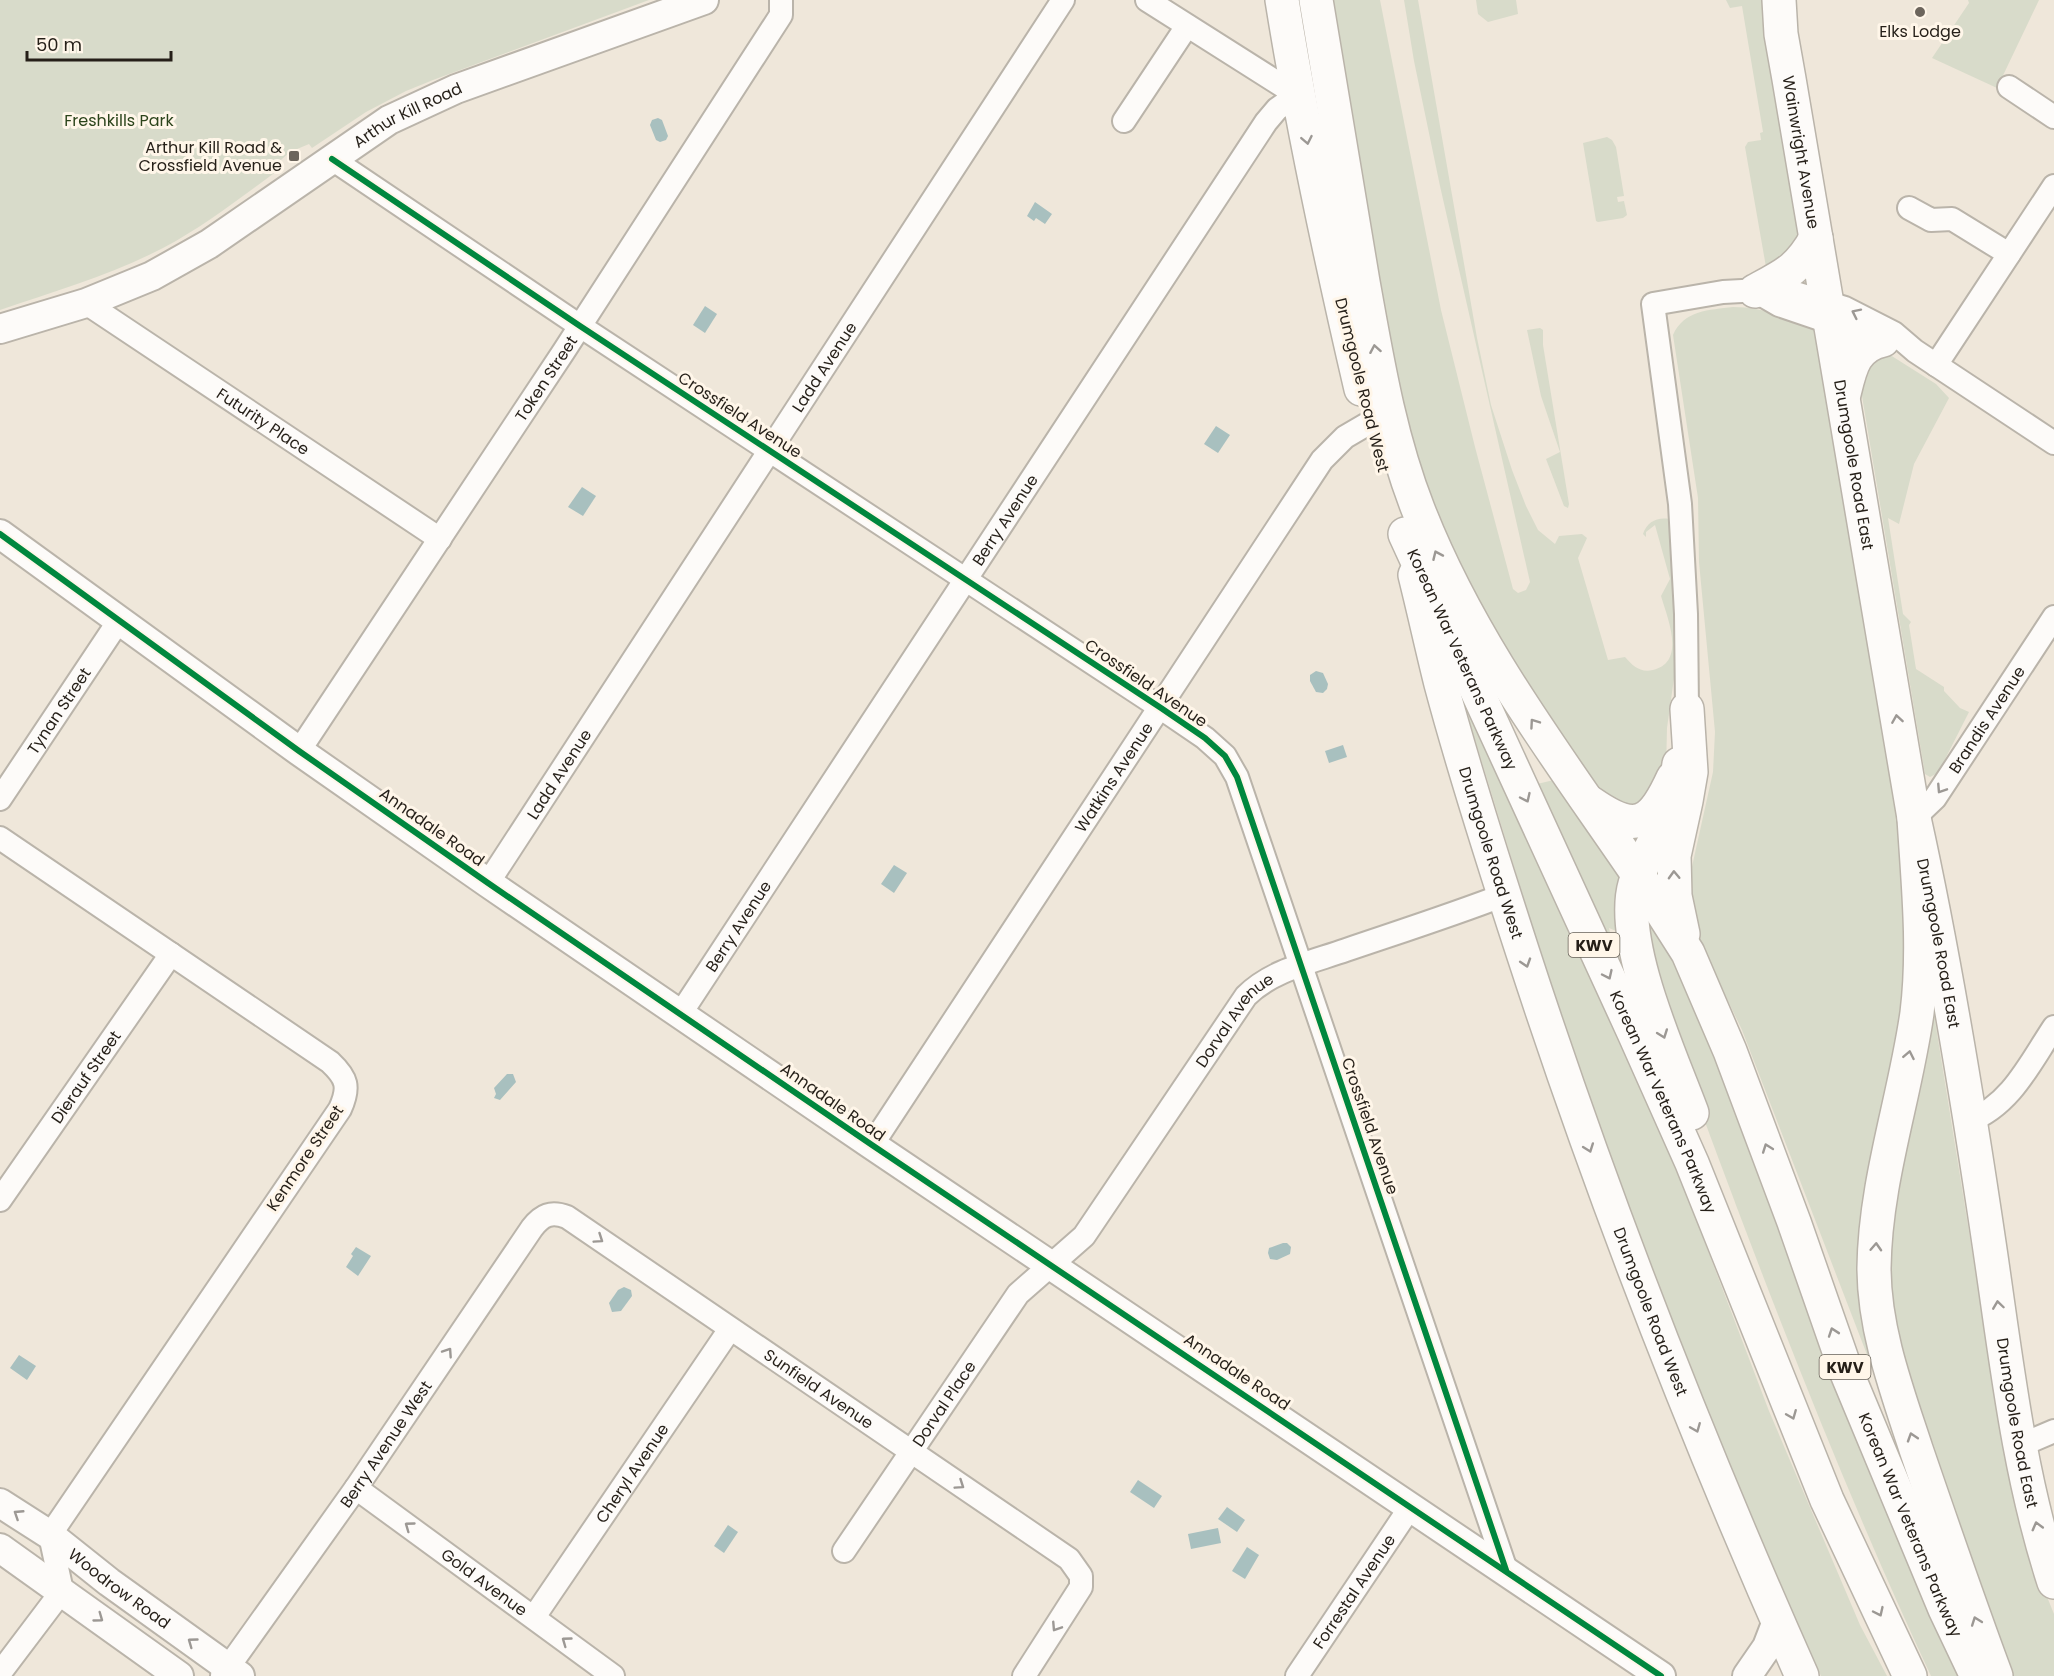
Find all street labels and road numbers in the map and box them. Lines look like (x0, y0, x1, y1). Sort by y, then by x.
street label: Wainwright Avenue (1777, 74, 1826, 231)
street label: Arthur Kill Road (348, 76, 466, 153)
street label: Drumgoole Road West (1329, 295, 1395, 475)
street label: Ladd Avenue (786, 317, 862, 417)
street label: Token Street (509, 331, 583, 426)
street label: Crossfield Avenue (674, 366, 806, 464)
street label: Drumgoole Road East (1829, 378, 1880, 552)
street label: Futurity Place (212, 382, 314, 460)
street label: Berry Avenue (966, 470, 1043, 570)
street label: Korean War Veterans Parkway (1402, 545, 1523, 774)
street label: Crossfield Avenue (1080, 633, 1212, 733)
street label: Brandis Avenue (1943, 661, 2030, 778)
street label: Tynan Street (21, 663, 96, 759)
street label: Watkins Avenue (1069, 718, 1158, 837)
street label: Ladd Avenue (521, 724, 597, 824)
street label: Drumgoole Road West (1453, 764, 1529, 942)
street label: Annadale Road (375, 782, 489, 872)
street label: Drumgoole Road East (1911, 856, 1966, 1030)
street label: Berry Avenue (700, 876, 777, 976)
road number: KWV (1568, 933, 1620, 957)
street label: Dorval Avenue (1190, 967, 1278, 1072)
street label: Korean War Veterans Parkway (1605, 987, 1722, 1217)
street label: Dierauf Street (45, 1026, 126, 1128)
street label: Crossfield Avenue (1336, 1054, 1404, 1198)
street label: Annadale Road (776, 1057, 890, 1147)
street label: Kenmore Street (261, 1100, 349, 1216)
street label: Drumgoole Road West (1608, 1224, 1694, 1399)
street label: Annadale Road (1179, 1328, 1295, 1416)
street label: Drumgoole Road East (1991, 1336, 2044, 1510)
street label: Sunfield Avenue (760, 1343, 878, 1434)
road number: KWV (1820, 1355, 1870, 1379)
street label: Dorval Place (906, 1356, 981, 1451)
street label: Berry Avenue West (334, 1376, 437, 1512)
street label: Korean War Veterans Parkway (1853, 1409, 1968, 1641)
street label: Cheryl Avenue (590, 1419, 674, 1528)
street label: Forrestal Avenue (1307, 1529, 1401, 1653)
street label: Woodrow Road (64, 1543, 175, 1634)
street label: Gold Avenue (436, 1543, 532, 1621)

